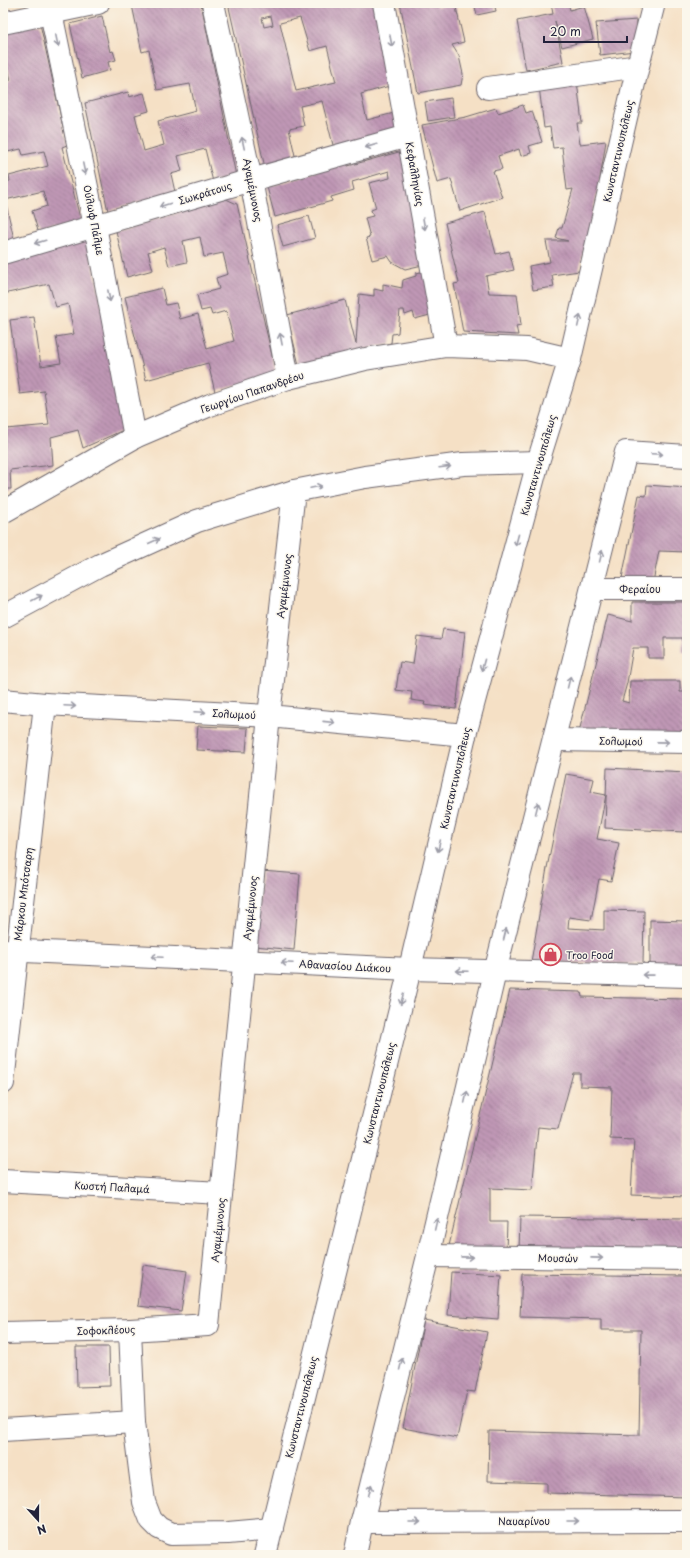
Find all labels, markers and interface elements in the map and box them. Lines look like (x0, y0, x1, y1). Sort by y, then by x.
scale bar (544, 18, 627, 44)
text: 20 m (550, 22, 581, 40)
one-way arrow (54, 34, 62, 47)
one-way arrow (387, 34, 395, 47)
street label: Κωνσταντινουπόλεως (598, 98, 637, 204)
one-way arrow (239, 137, 247, 150)
street label: Κεφαλληνίας (402, 141, 429, 207)
one-way arrow (365, 143, 378, 150)
street label: Αγαμέμνονος (240, 157, 267, 223)
one-way arrow (80, 162, 88, 175)
street label: Σωκράτους (176, 177, 233, 208)
street label: Ούλωφ Πάλμε (80, 183, 109, 257)
one-way arrow (159, 202, 172, 209)
one-way arrow (421, 217, 429, 230)
one-way arrow (34, 239, 47, 246)
one-way arrow (105, 289, 113, 302)
one-way arrow (575, 314, 583, 327)
one-way arrow (277, 333, 285, 346)
street label: Γεωργίου Παπανδρέου (198, 367, 306, 416)
street label: Κωνσταντινουπόλεως (516, 413, 559, 517)
one-way arrow (650, 450, 663, 458)
one-way arrow (438, 463, 451, 471)
one-way arrow (310, 482, 323, 490)
one-way arrow (513, 533, 521, 546)
one-way arrow (147, 537, 159, 544)
one-way arrow (597, 550, 605, 563)
street label: Αγαμέμνονος (272, 553, 295, 619)
street label: Φεραίου (619, 581, 661, 596)
one-way arrow (31, 594, 43, 602)
one-way arrow (479, 658, 487, 671)
one-way arrow (566, 676, 573, 689)
one-way arrow (63, 702, 76, 709)
street label: Σολωμού (212, 705, 257, 722)
one-way arrow (193, 709, 206, 716)
one-way arrow (322, 718, 335, 725)
street label: Κωνσταντινουπόλεως (435, 725, 474, 831)
street label: Σολωμού (599, 733, 643, 748)
one-way arrow (656, 738, 669, 746)
one-way arrow (534, 802, 541, 815)
one-way arrow (434, 839, 442, 852)
street label: Μάρκου Μπότσαρη (9, 846, 37, 942)
street label: Αγαμέμνονος (239, 875, 260, 941)
one-way arrow (502, 928, 509, 941)
shop icon: Troo Food (538, 942, 564, 968)
place label: Troo Food (566, 947, 614, 962)
one-way arrow (151, 953, 164, 961)
street label: Αθανασίου Διάκου (299, 956, 391, 975)
one-way arrow (281, 960, 294, 967)
one-way arrow (456, 967, 469, 975)
one-way arrow (642, 972, 655, 979)
one-way arrow (398, 993, 406, 1006)
street label: Κωνσταντινουπόλεως (359, 1040, 398, 1145)
one-way arrow (462, 1091, 470, 1104)
street label: Κωστή Παλαμά (74, 1177, 151, 1196)
street label: Αγαμέμνονος (207, 1197, 228, 1263)
one-way arrow (433, 1218, 440, 1231)
street label: Μουσών (538, 1250, 578, 1265)
one-way arrow (460, 1253, 473, 1261)
one-way arrow (590, 1254, 603, 1262)
street label: Σοφοκλέους (77, 1321, 135, 1338)
street label: Κωνσταντινουπόλεως (281, 1354, 320, 1459)
one-way arrow (398, 1357, 406, 1370)
one-way arrow (366, 1483, 374, 1496)
north arrow (18, 1500, 58, 1540)
street label: Ναυαρίνου (498, 1513, 550, 1528)
one-way arrow (566, 1517, 579, 1525)
one-way arrow (408, 1518, 421, 1526)
text: N (34, 1520, 49, 1539)

